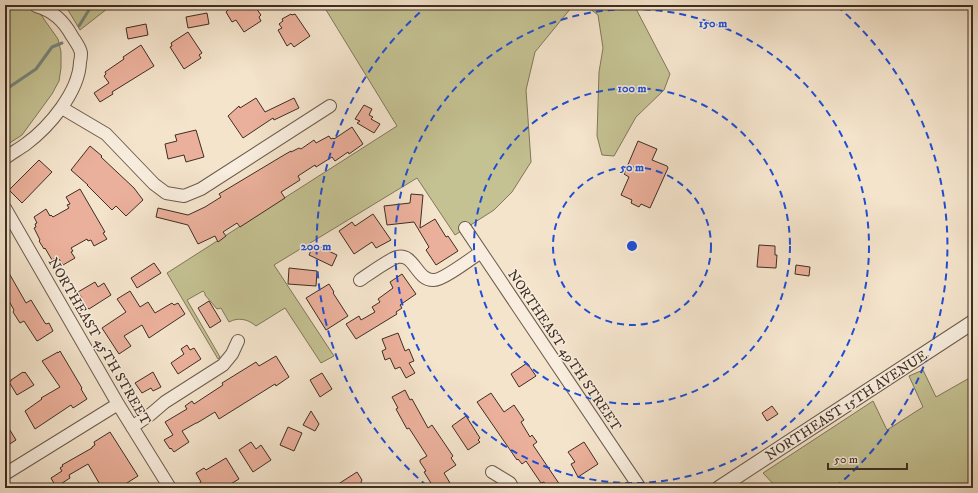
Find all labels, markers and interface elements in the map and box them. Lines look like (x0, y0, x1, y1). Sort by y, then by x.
text: 150 m (699, 16, 727, 31)
text: 100 m (618, 81, 646, 96)
text: 50 m (619, 160, 644, 175)
text: 200 m (301, 239, 331, 254)
centre of rings (625, 239, 639, 253)
street label: NORTHEAST 45TH STREET (44, 254, 155, 429)
street label: NORTHEAST 49TH STREET (503, 266, 625, 435)
street label: NORTHEAST 15TH AVENUE (762, 347, 931, 465)
scale bar (828, 445, 907, 471)
text: 50 m (834, 452, 858, 467)

